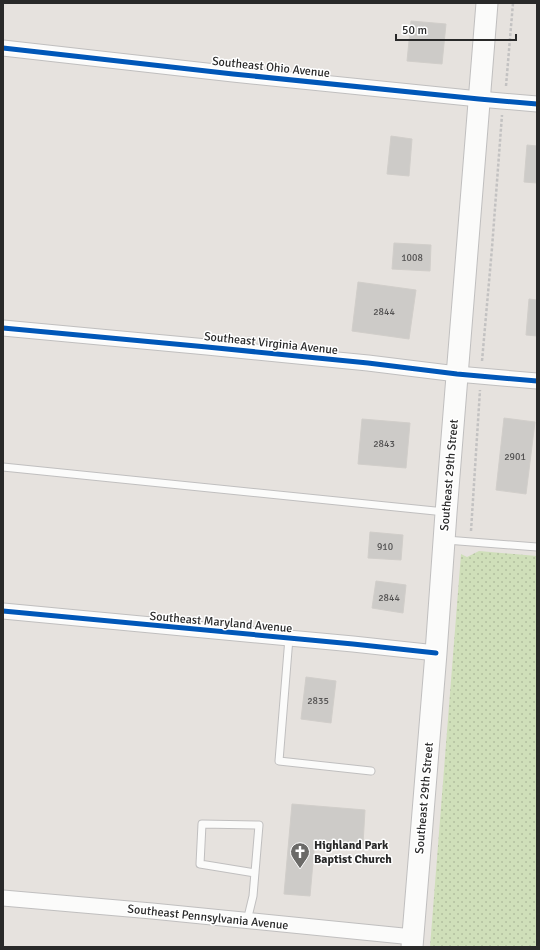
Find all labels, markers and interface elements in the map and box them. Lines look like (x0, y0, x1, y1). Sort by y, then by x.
scale bar (396, 16, 516, 42)
text: 50 m (402, 23, 427, 38)
street label: Southeast Ohio Avenue (211, 54, 331, 81)
house number: 1008 (401, 252, 423, 264)
house number: 2844 (373, 306, 395, 318)
street label: Southeast Virginia Avenue (203, 329, 339, 358)
street label: Southeast 29th Street (437, 419, 462, 531)
house number: 2843 (373, 438, 395, 450)
house number: 2901 (504, 451, 526, 463)
house number: 910 (377, 541, 393, 553)
house number: 2844 (378, 592, 400, 604)
street label: Southeast Maryland Avenue (149, 609, 293, 636)
house number: 2835 (307, 695, 329, 707)
street label: Southeast 29th Street (412, 742, 437, 854)
place label: Highland Park Baptist Church (314, 838, 392, 867)
church icon: Highland Park Baptist Church (289, 841, 311, 869)
street label: Southeast Pennsylvania Avenue (127, 902, 289, 933)

